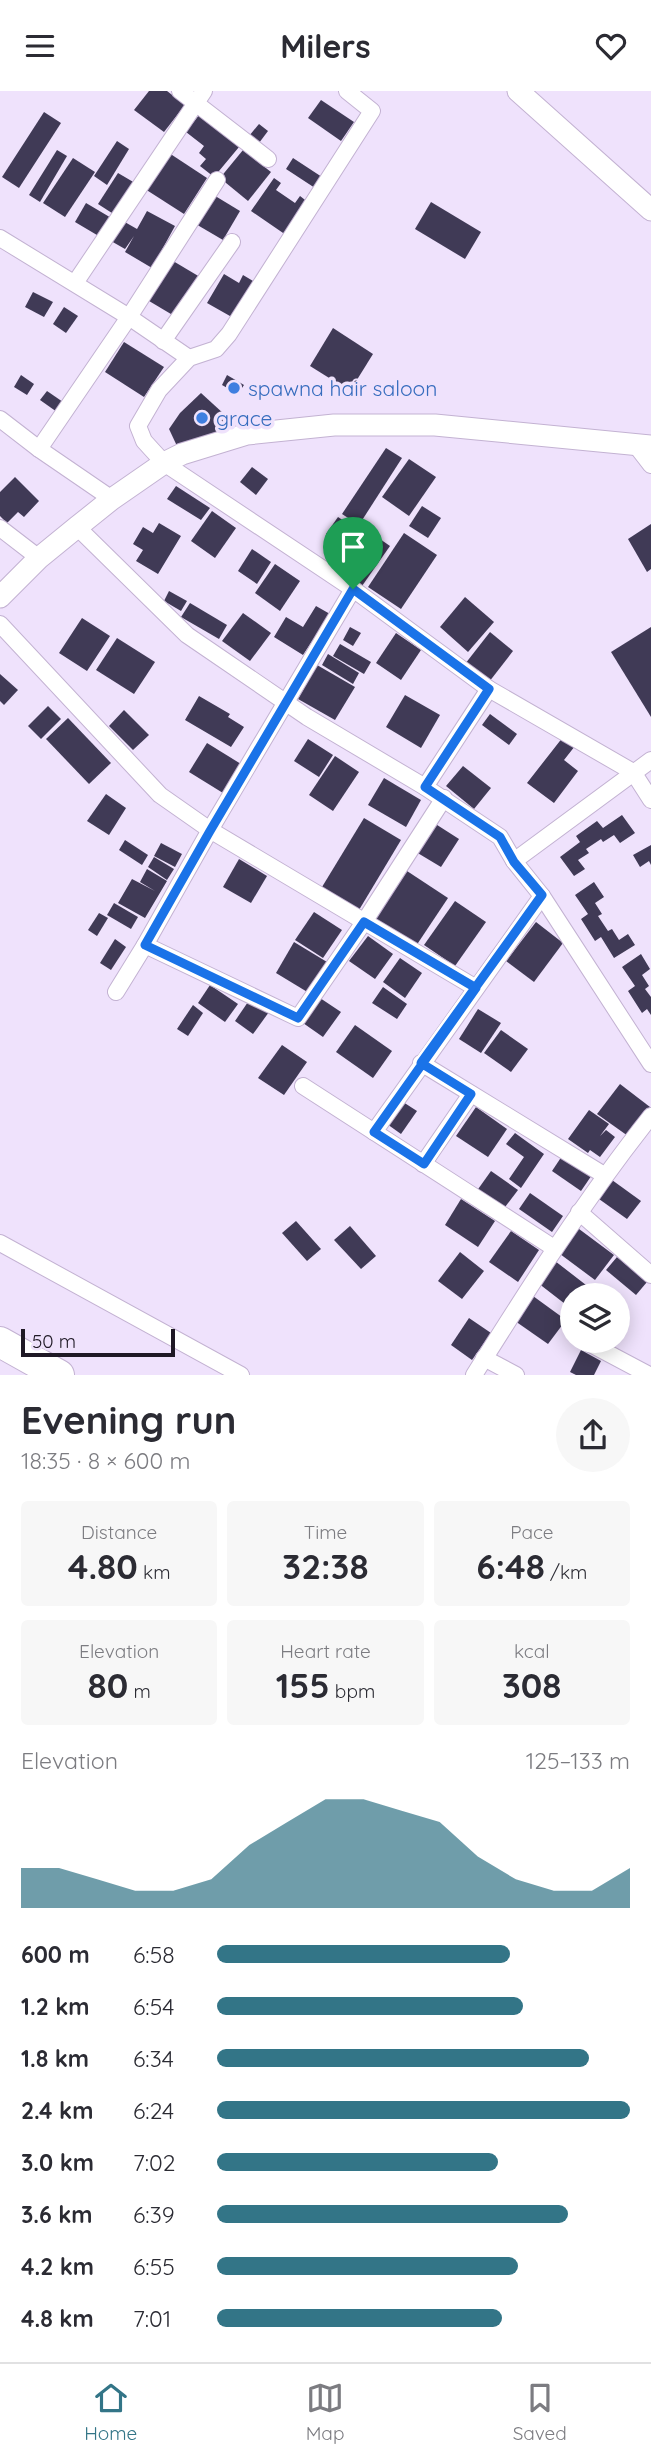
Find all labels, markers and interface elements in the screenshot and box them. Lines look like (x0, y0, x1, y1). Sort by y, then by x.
text: Milers (280, 26, 371, 66)
icon: menu (21, 27, 59, 65)
icon: heart (592, 27, 630, 65)
place label: spawna hair saloon (248, 375, 437, 401)
marker: spawna hair saloon (226, 380, 242, 396)
place label: grace (216, 405, 272, 431)
marker: grace (194, 410, 210, 426)
pin (323, 517, 383, 589)
icon: arrive (334, 528, 372, 566)
map controls (560, 1283, 630, 1353)
button: layers (560, 1283, 630, 1353)
scale bar (21, 1326, 175, 1358)
text: 50 m (32, 1329, 76, 1353)
text: Evening run (21, 1396, 236, 1444)
button: share (556, 1398, 630, 1472)
text: 18:35 · 8 × 600 m (21, 1446, 191, 1475)
text: Distance (81, 1520, 157, 1544)
text: Time (304, 1520, 347, 1544)
text: Pace (510, 1520, 553, 1544)
text: 4.80 (68, 1544, 138, 1588)
text: 32:38 (282, 1544, 369, 1588)
text: 6:48 (476, 1544, 545, 1588)
text: km (138, 1560, 170, 1584)
text: /km (545, 1560, 587, 1584)
text: Elevation (79, 1639, 159, 1663)
text: Heart rate (280, 1639, 371, 1663)
text: kcal (514, 1639, 550, 1663)
text: 80 (88, 1663, 128, 1707)
text: 155 (276, 1663, 330, 1707)
text: 308 (502, 1663, 562, 1707)
text: m (128, 1679, 151, 1703)
text: bpm (330, 1679, 375, 1703)
text: Elevation (21, 1746, 118, 1775)
text: 125–133 m (526, 1746, 630, 1775)
text: 600 m (21, 1940, 90, 1969)
text: 6:58 (133, 1940, 175, 1969)
text: 1.2 km (21, 1992, 90, 2021)
text: 6:54 (133, 1992, 174, 2021)
text: 1.8 km (21, 2044, 89, 2073)
text: 6:34 (133, 2044, 174, 2073)
text: 2.4 km (21, 2096, 93, 2125)
text: 6:24 (133, 2096, 174, 2125)
text: 3.0 km (21, 2148, 94, 2177)
text: 7:02 (133, 2148, 176, 2177)
text: 3.6 km (21, 2200, 93, 2229)
text: 6:39 (133, 2200, 175, 2229)
text: 4.2 km (21, 2252, 94, 2281)
text: 6:55 (133, 2252, 175, 2281)
text: 4.8 km (21, 2304, 94, 2333)
text: 7:01 (133, 2304, 171, 2333)
tab: Home (84, 2379, 137, 2445)
tab: Map (306, 2379, 344, 2445)
tab: Saved (513, 2379, 567, 2445)

